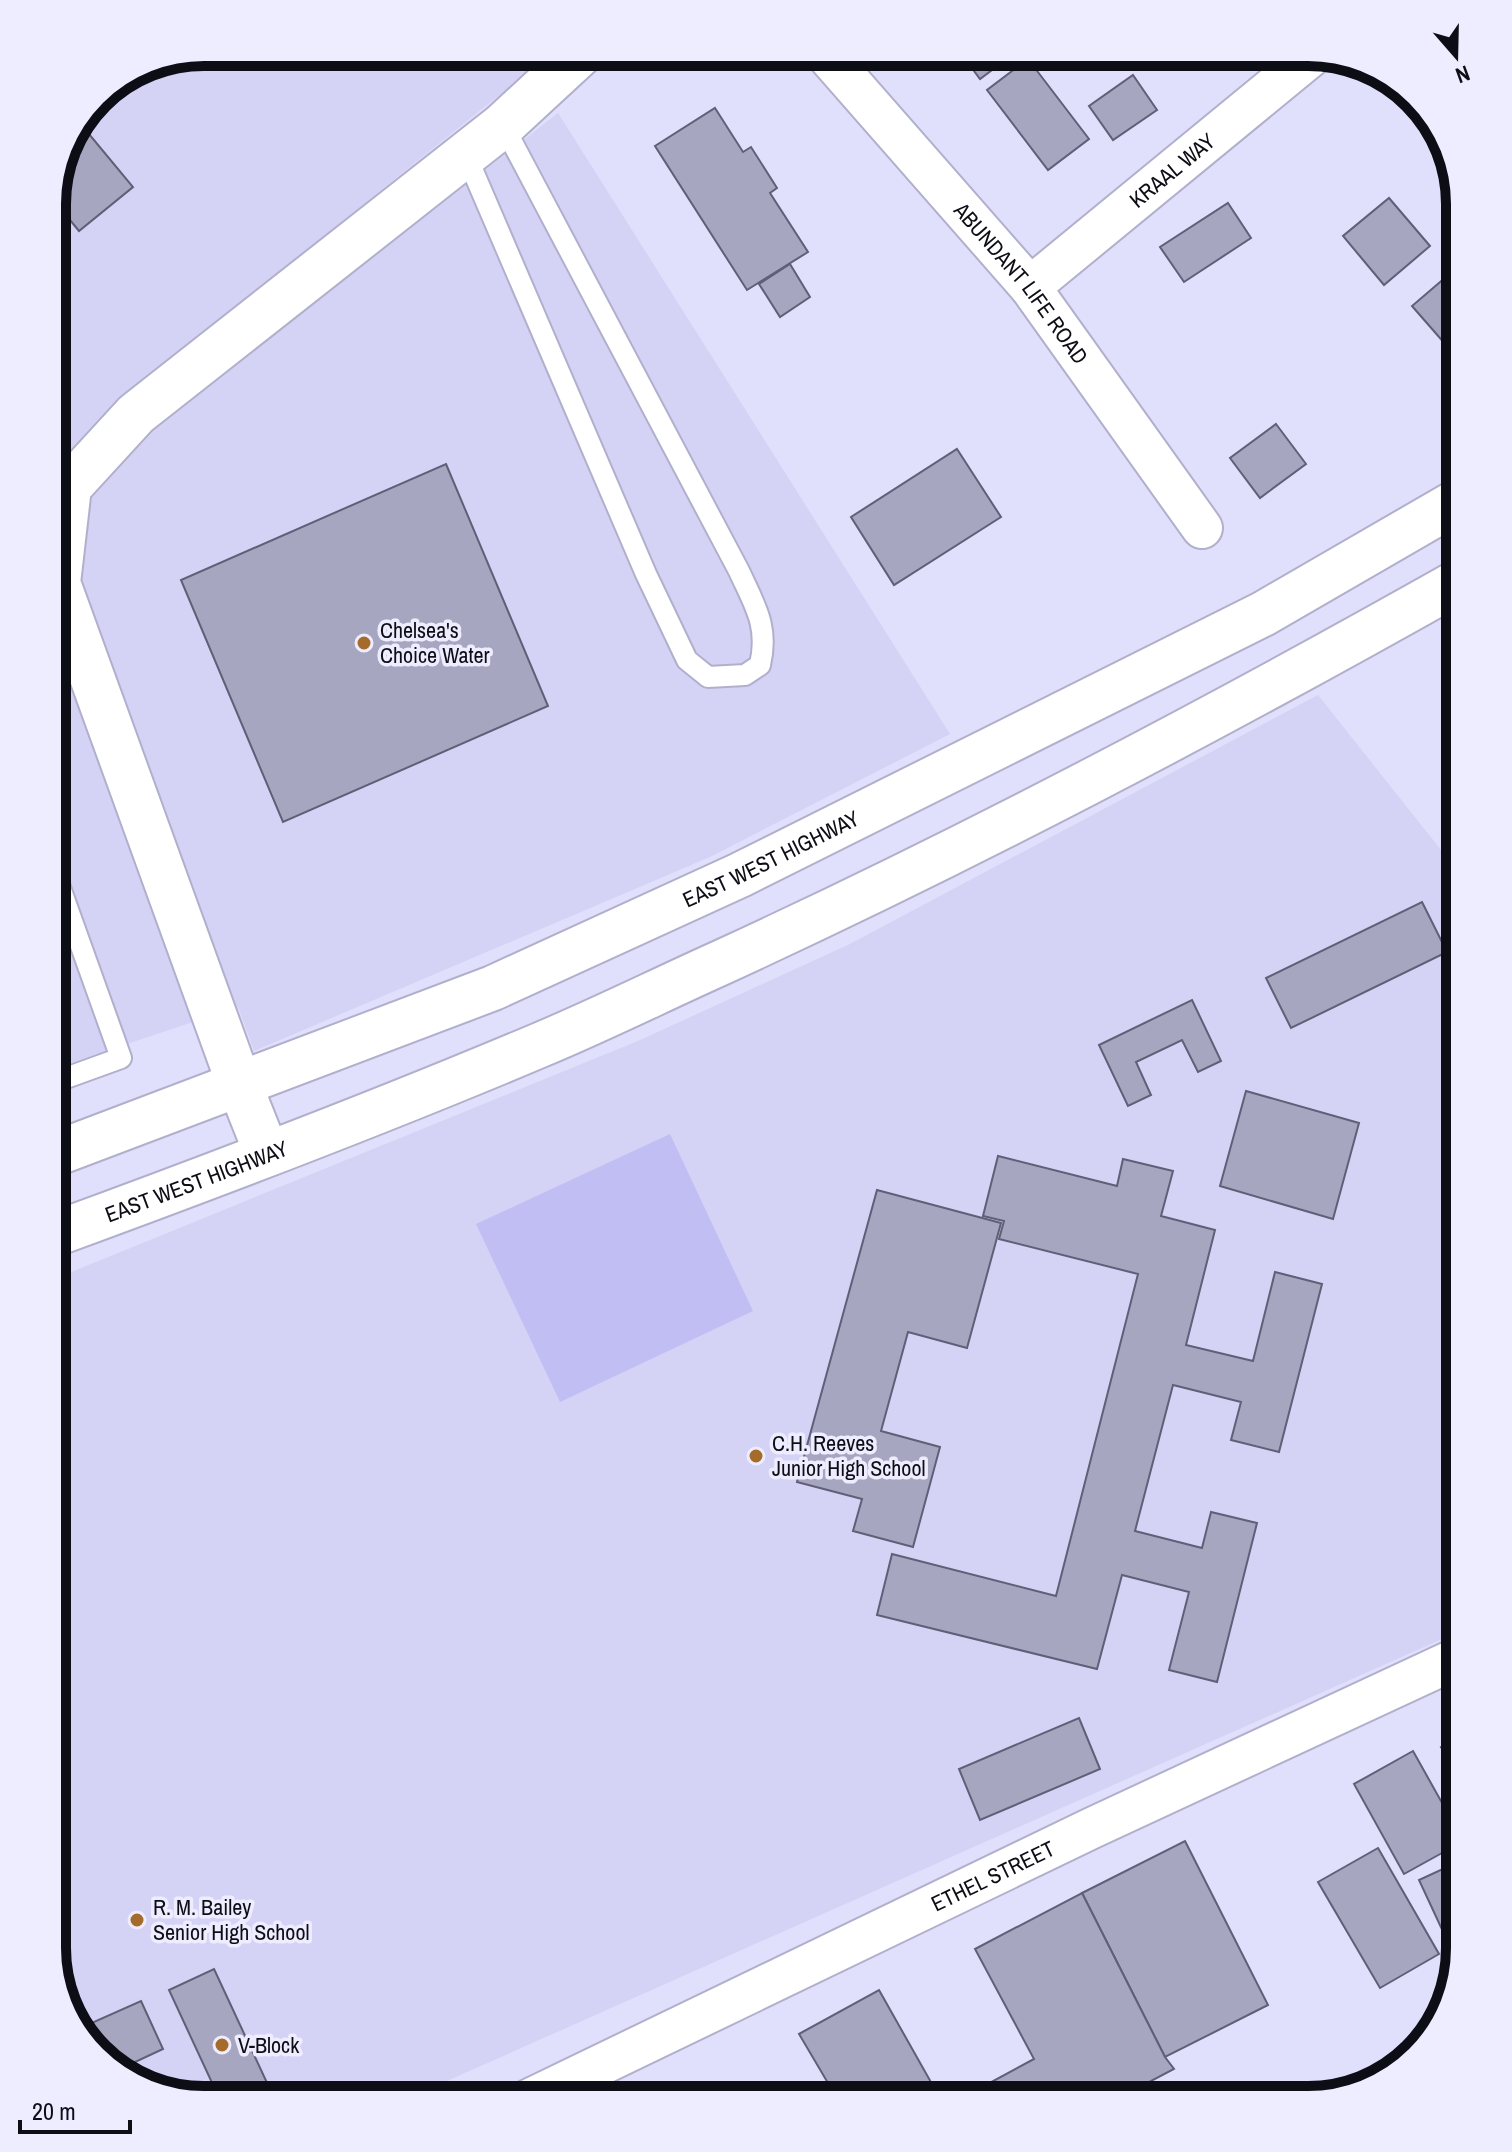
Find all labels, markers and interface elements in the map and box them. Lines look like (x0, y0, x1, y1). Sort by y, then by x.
north arrow (1416, 16, 1496, 96)
text: N (1452, 58, 1474, 91)
street label: KRAAL WAY (1123, 126, 1221, 214)
street label: ABUNDANT LIFE ROAD (947, 195, 1095, 370)
place label: Chelsea's Choice Water (380, 615, 490, 670)
marker: Chelsea's Choice Water (355, 634, 373, 652)
street label: EAST WEST HIGHWAY (678, 803, 864, 914)
street label: EAST WEST HIGHWAY (101, 1133, 292, 1229)
place label: C.H. Reeves Junior High School (772, 1428, 925, 1483)
marker: C.H. Reeves Junior High School (747, 1447, 765, 1465)
street label: ETHEL STREET (926, 1833, 1060, 1918)
place label: R. M. Bailey Senior High School (153, 1892, 309, 1947)
marker: R. M. Bailey Senior High School (128, 1911, 146, 1929)
place label: V-Block (238, 2030, 300, 2060)
marker: V-Block (213, 2036, 231, 2054)
scale bar (20, 2084, 130, 2134)
text: 20 m (32, 2095, 76, 2127)

